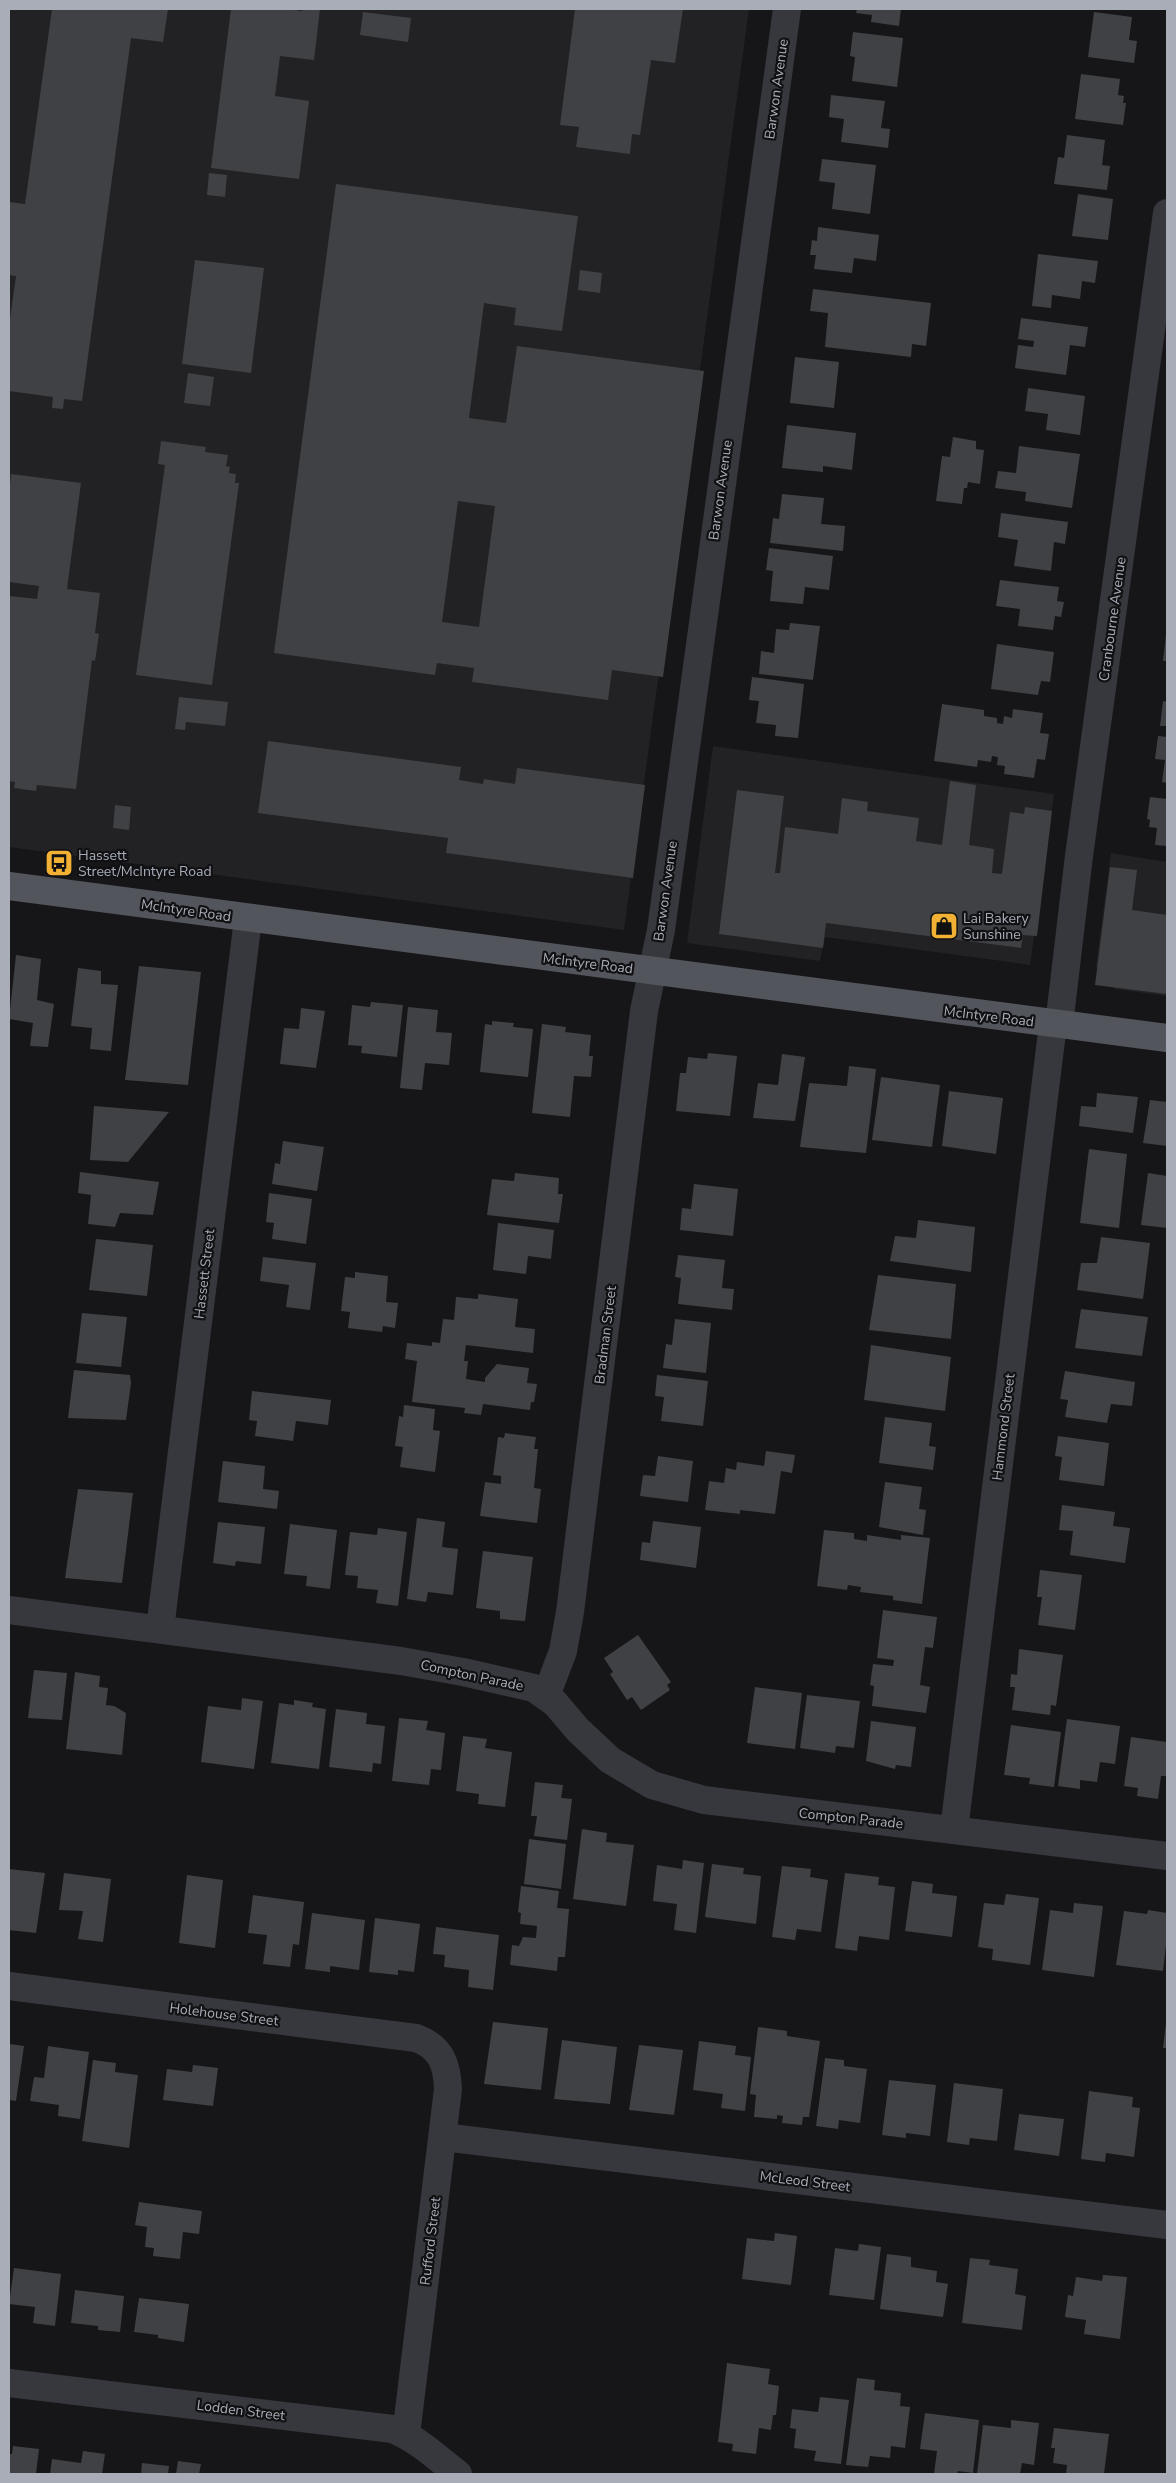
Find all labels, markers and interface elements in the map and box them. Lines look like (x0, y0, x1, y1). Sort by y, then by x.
street label: Barwon Avenue (760, 38, 793, 140)
street label: Barwon Avenue (704, 439, 737, 541)
street label: Cranbourne Avenue (1094, 556, 1131, 682)
street label: Barwon Avenue (649, 840, 682, 942)
place label: Hassett Street/McIntyre Road (78, 846, 212, 881)
bus stop icon: Hassett Street/McIntyre Road (44, 848, 74, 878)
street label: McIntyre Road (140, 895, 232, 926)
place label: Lai Bakery Sunshine (963, 909, 1029, 944)
shop icon: Lai Bakery Sunshine (929, 911, 959, 941)
street label: McIntyre Road (542, 949, 634, 978)
street label: McIntyre Road (943, 1002, 1035, 1031)
street label: Hassett Street (190, 1228, 219, 1320)
street label: Bradman Street (590, 1285, 621, 1385)
street label: Hammond Street (988, 1372, 1020, 1482)
street label: Compton Parade (419, 1655, 525, 1696)
street label: Compton Parade (798, 1804, 904, 1833)
street label: Holehouse Street (168, 1998, 280, 2031)
street label: McLeod Street (759, 2167, 851, 2196)
street label: Rufford Street (416, 2196, 445, 2286)
street label: Lodden Street (196, 2396, 286, 2425)

